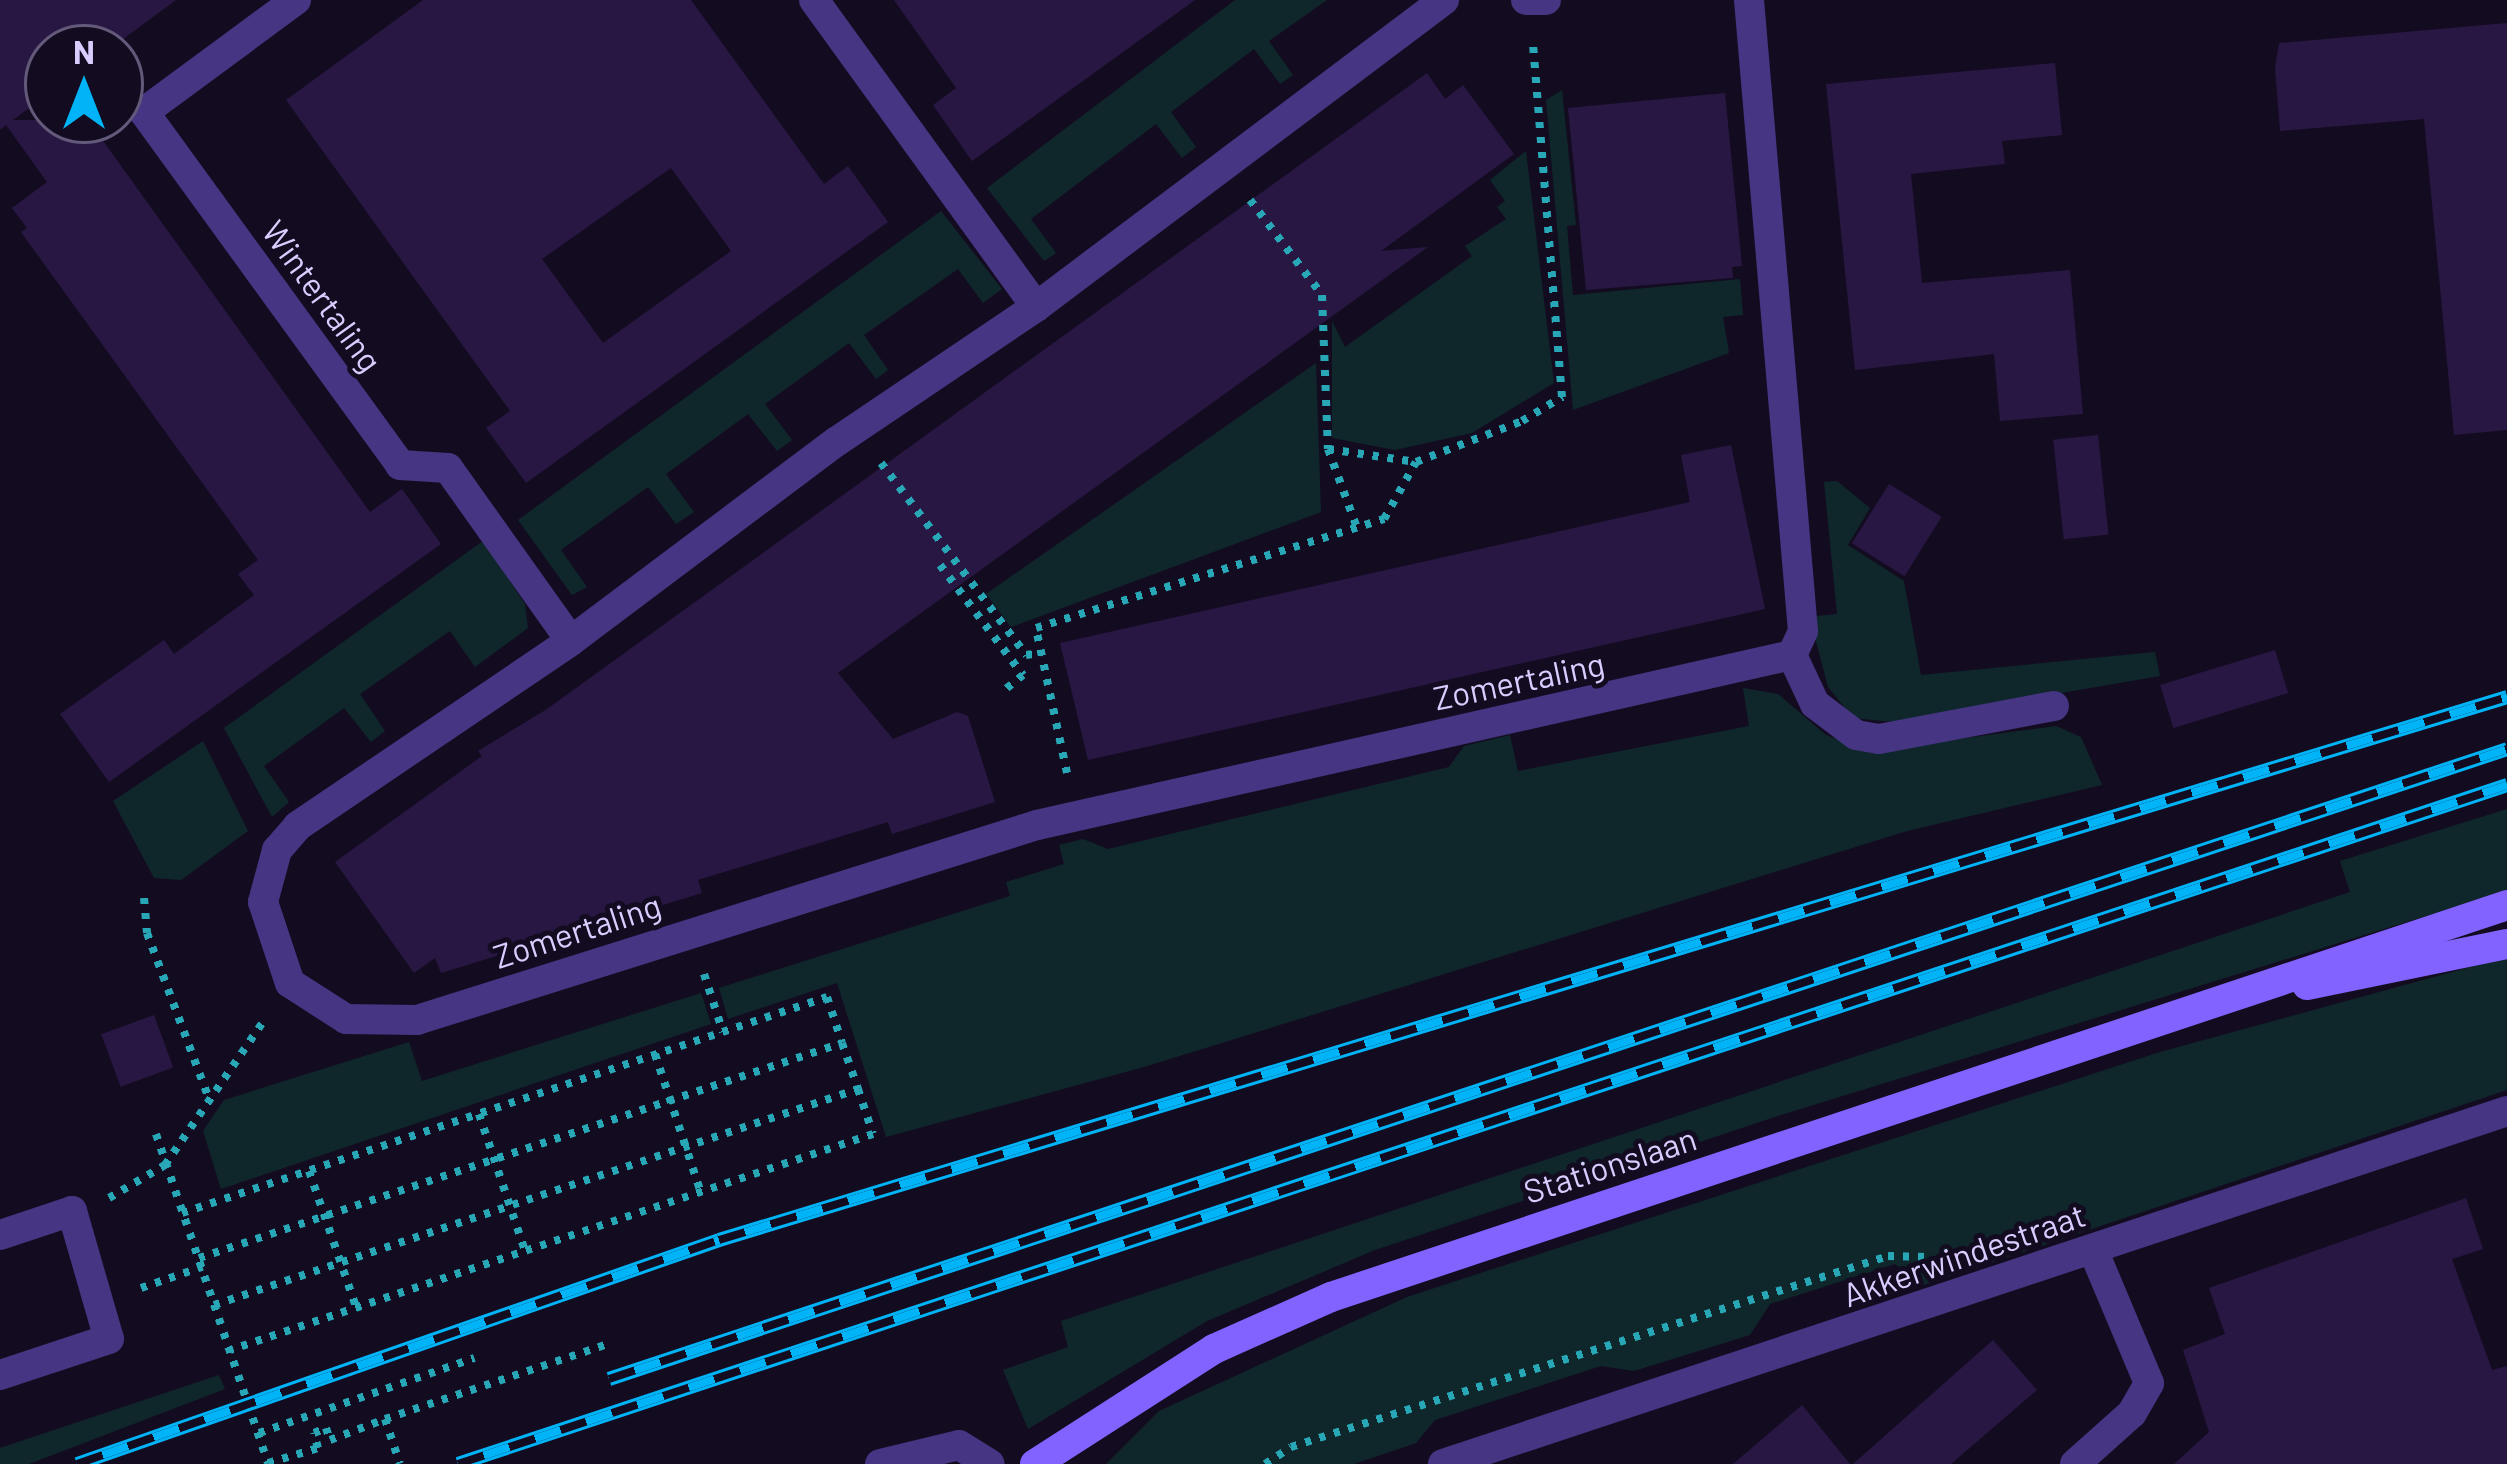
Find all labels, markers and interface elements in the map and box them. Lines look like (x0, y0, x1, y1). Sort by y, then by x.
north arrow (24, 24, 144, 144)
text: N (73, 31, 95, 71)
street label: Wintertaling (254, 213, 390, 379)
street label: Zomertaling (1430, 644, 1608, 718)
street label: Zomertaling (488, 885, 666, 977)
street label: Stationslaan (1519, 1118, 1701, 1212)
street label: Akkerwindestraat (1838, 1195, 2090, 1315)

